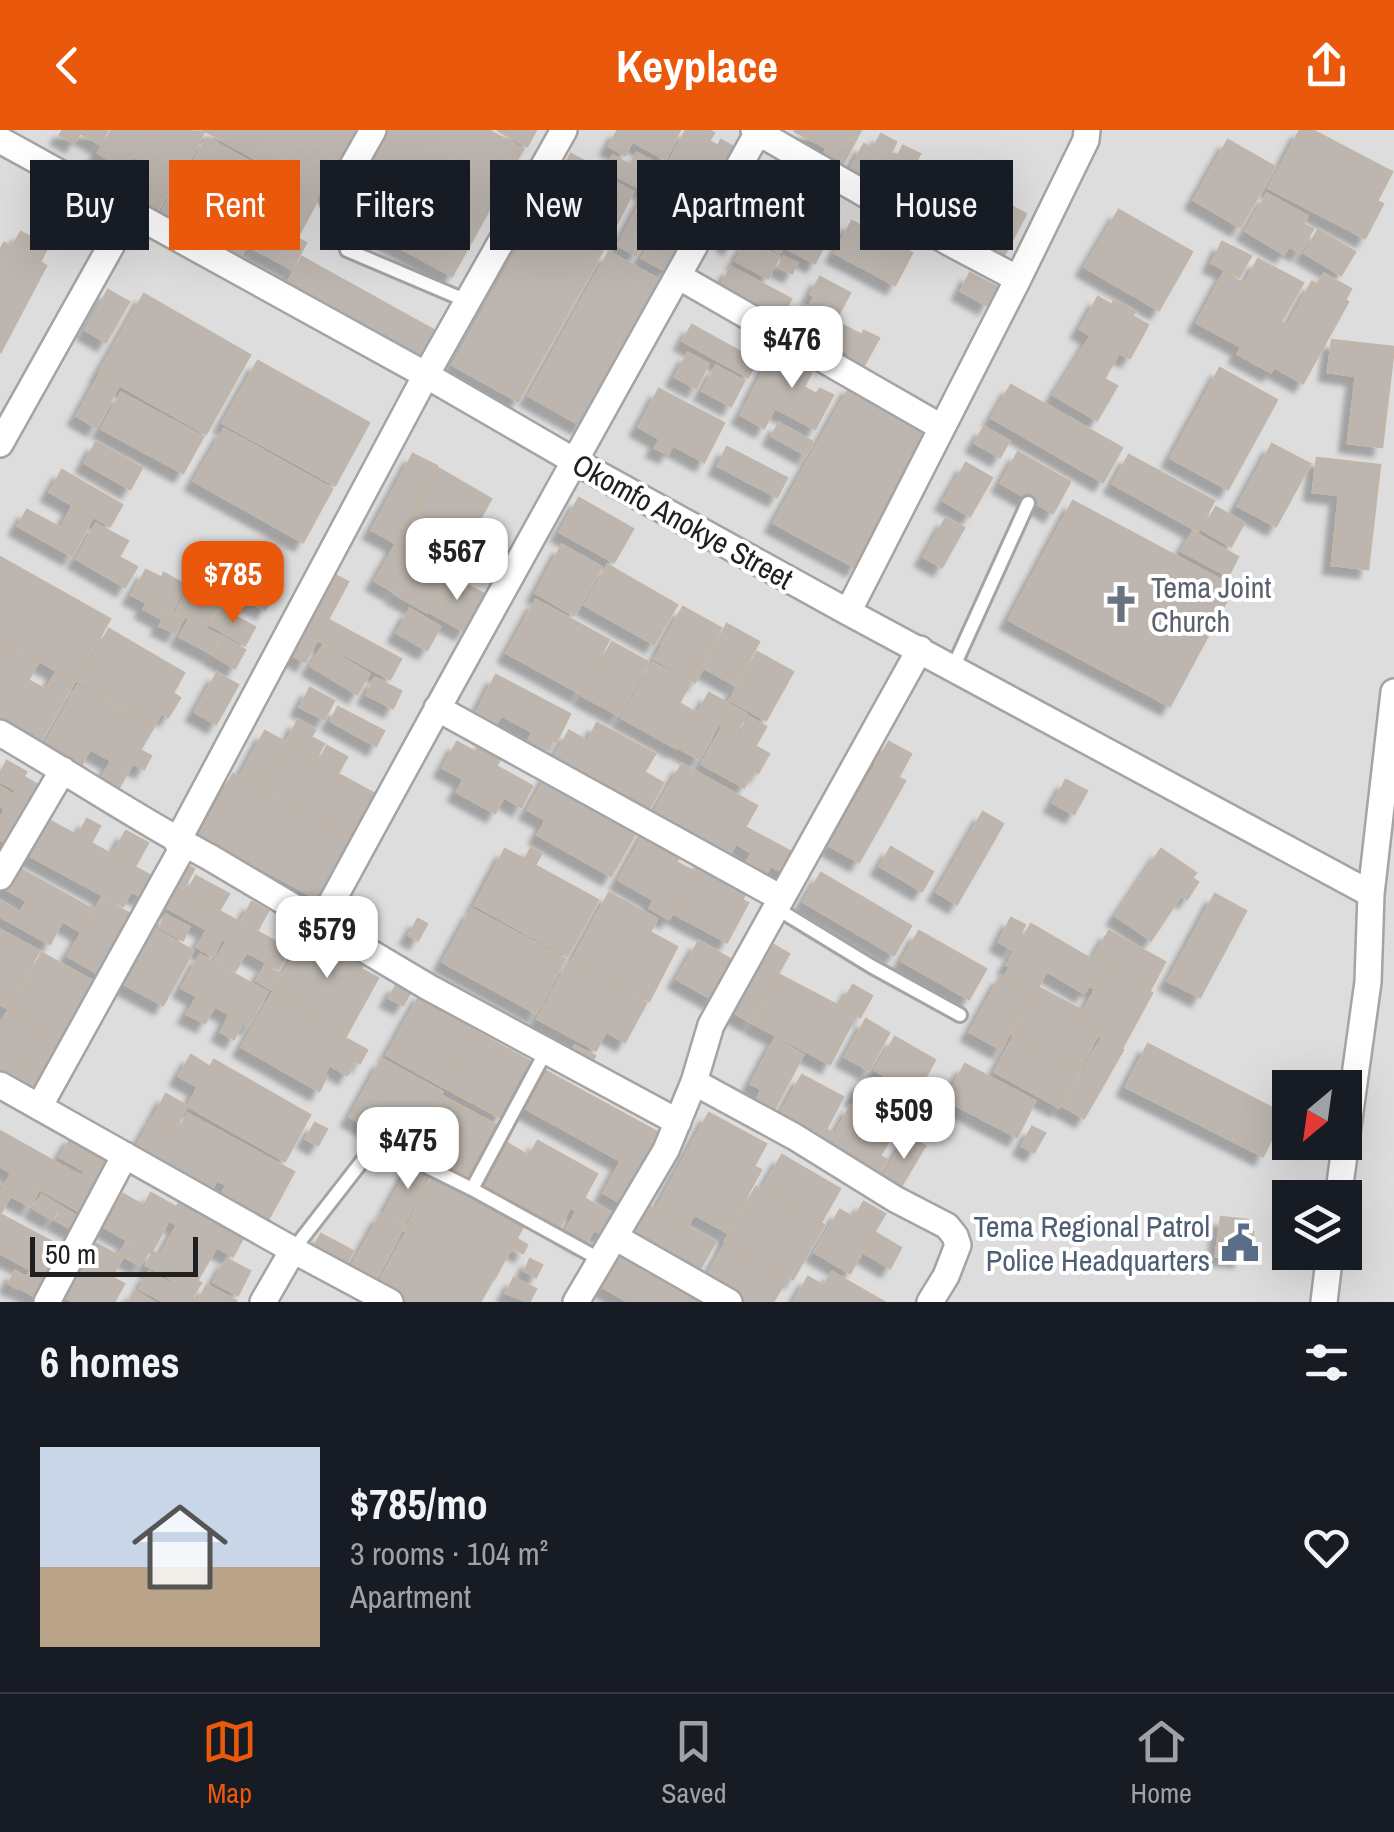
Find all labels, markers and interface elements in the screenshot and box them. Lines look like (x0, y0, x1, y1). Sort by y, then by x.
text: Keyplace (616, 35, 778, 96)
icon: back (40, 38, 95, 93)
icon: share (1299, 38, 1354, 93)
chip: Buy (30, 160, 149, 250)
chip: Rent (169, 160, 300, 250)
chip: Filters (320, 160, 470, 250)
chip: New (490, 160, 617, 250)
chip: Apartment (637, 160, 840, 250)
chip: House (860, 160, 1013, 250)
pin: $476 (733, 306, 851, 391)
text: $476 (763, 317, 821, 360)
street label: Okomfo Anokye Street (566, 444, 800, 598)
pin: $567 (398, 518, 516, 603)
text: $567 (428, 529, 486, 572)
pin: $785 (174, 541, 292, 626)
text: $785 (204, 552, 262, 595)
place label: Tema Joint Church (1151, 567, 1271, 641)
church icon: Tema Joint Church (1100, 583, 1142, 625)
pin: $579 (268, 896, 386, 981)
text: $579 (298, 907, 356, 950)
north arrow (1272, 1070, 1362, 1160)
map controls (1272, 1070, 1362, 1270)
pin: $509 (845, 1077, 963, 1162)
text: $509 (875, 1088, 933, 1131)
pin: $475 (349, 1107, 467, 1192)
text: $475 (379, 1118, 437, 1161)
button: layers (1272, 1180, 1362, 1270)
place label: Tema Regional Patrol Police Headquarters (973, 1206, 1210, 1280)
public building icon: Tema Regional Patrol Police Headquarters (1219, 1222, 1261, 1264)
scale bar (30, 1232, 198, 1276)
text: 50 m (45, 1235, 96, 1273)
text: 6 homes (40, 1334, 180, 1390)
icon: filters (1299, 1335, 1354, 1390)
text: $785/mo (350, 1476, 488, 1532)
icon: home (120, 1487, 240, 1607)
icon: heart (1299, 1520, 1354, 1575)
text: 3 rooms · 104 m² (350, 1532, 548, 1575)
text: Apartment (350, 1575, 471, 1618)
tab: Map (202, 1714, 257, 1812)
tab: Saved (661, 1714, 726, 1812)
tab: Home (1131, 1714, 1192, 1812)

